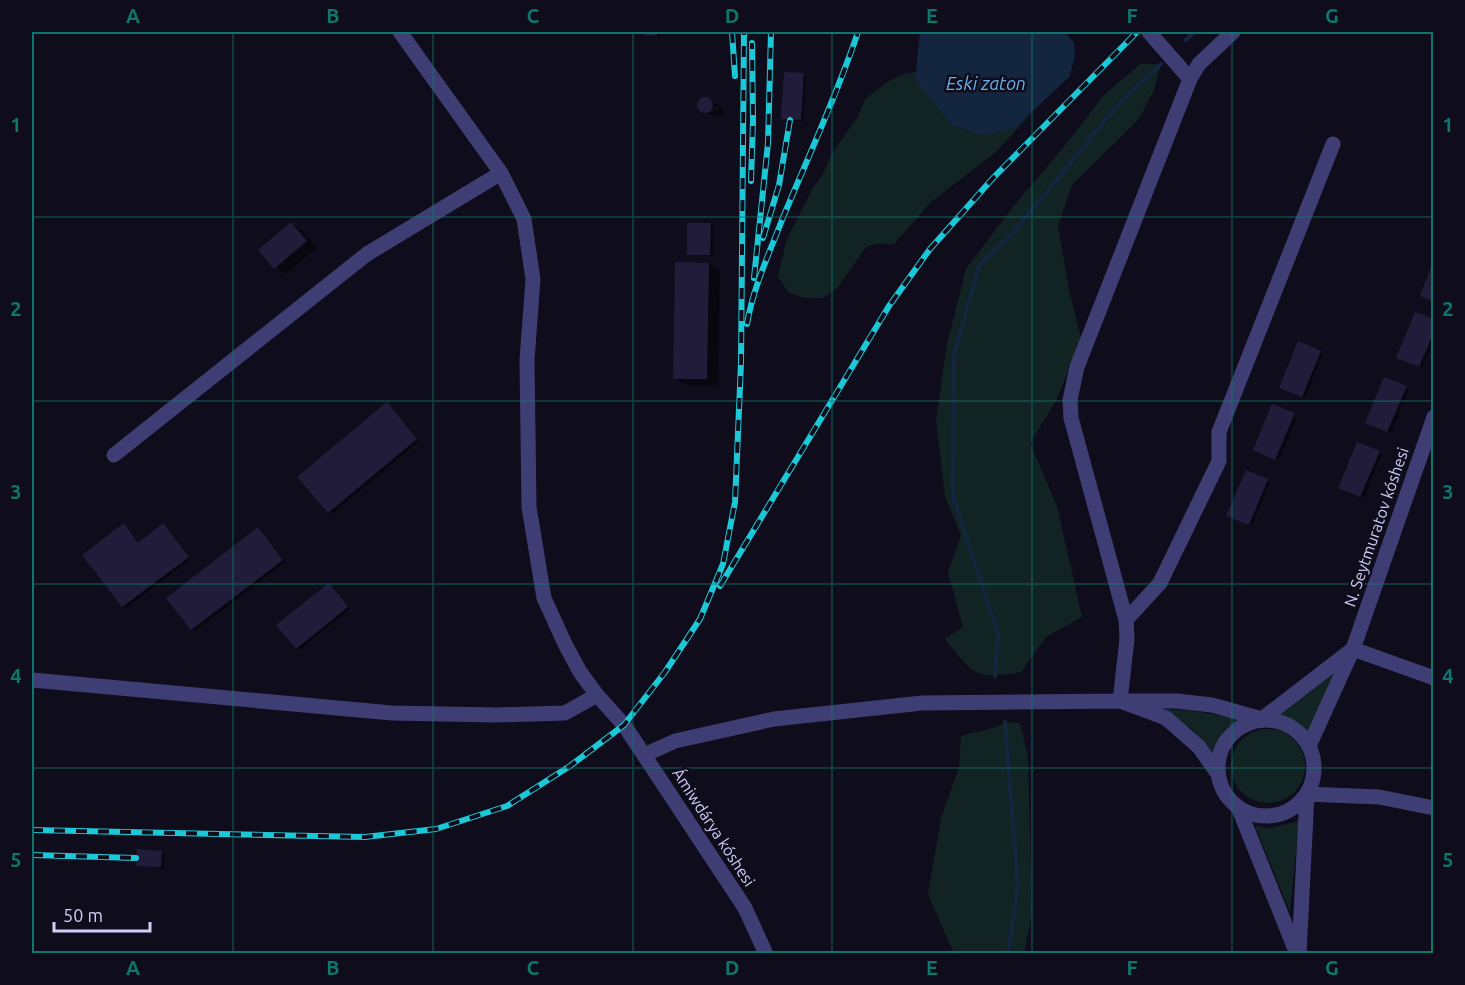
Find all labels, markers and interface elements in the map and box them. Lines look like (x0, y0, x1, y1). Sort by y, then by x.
text: A (126, 4, 140, 27)
text: B (326, 4, 340, 27)
text: C (527, 4, 540, 27)
text: D (725, 4, 739, 27)
text: E (926, 4, 938, 27)
text: F (1126, 4, 1138, 27)
text: G (1325, 4, 1339, 27)
water label: Eski zaton (946, 73, 1026, 93)
text: 1 (10, 113, 22, 136)
text: 1 (1442, 113, 1454, 136)
text: 2 (10, 297, 22, 320)
text: 2 (1442, 297, 1454, 320)
street label: N. Seytmuratov kóshesi (1340, 445, 1412, 609)
text: 3 (10, 480, 22, 503)
text: 3 (1442, 480, 1454, 503)
text: 4 (10, 664, 22, 687)
text: 4 (1442, 664, 1454, 687)
street label: Ámiwdárya kóshesi (669, 764, 761, 889)
text: 5 (10, 848, 22, 871)
text: 5 (1442, 848, 1454, 871)
scale bar (54, 895, 150, 933)
text: 50 m (63, 905, 103, 925)
text: A (126, 956, 140, 979)
text: B (326, 956, 340, 979)
text: C (527, 956, 540, 979)
text: D (725, 956, 739, 979)
text: E (926, 956, 938, 979)
text: F (1126, 956, 1138, 979)
text: G (1325, 956, 1339, 979)

